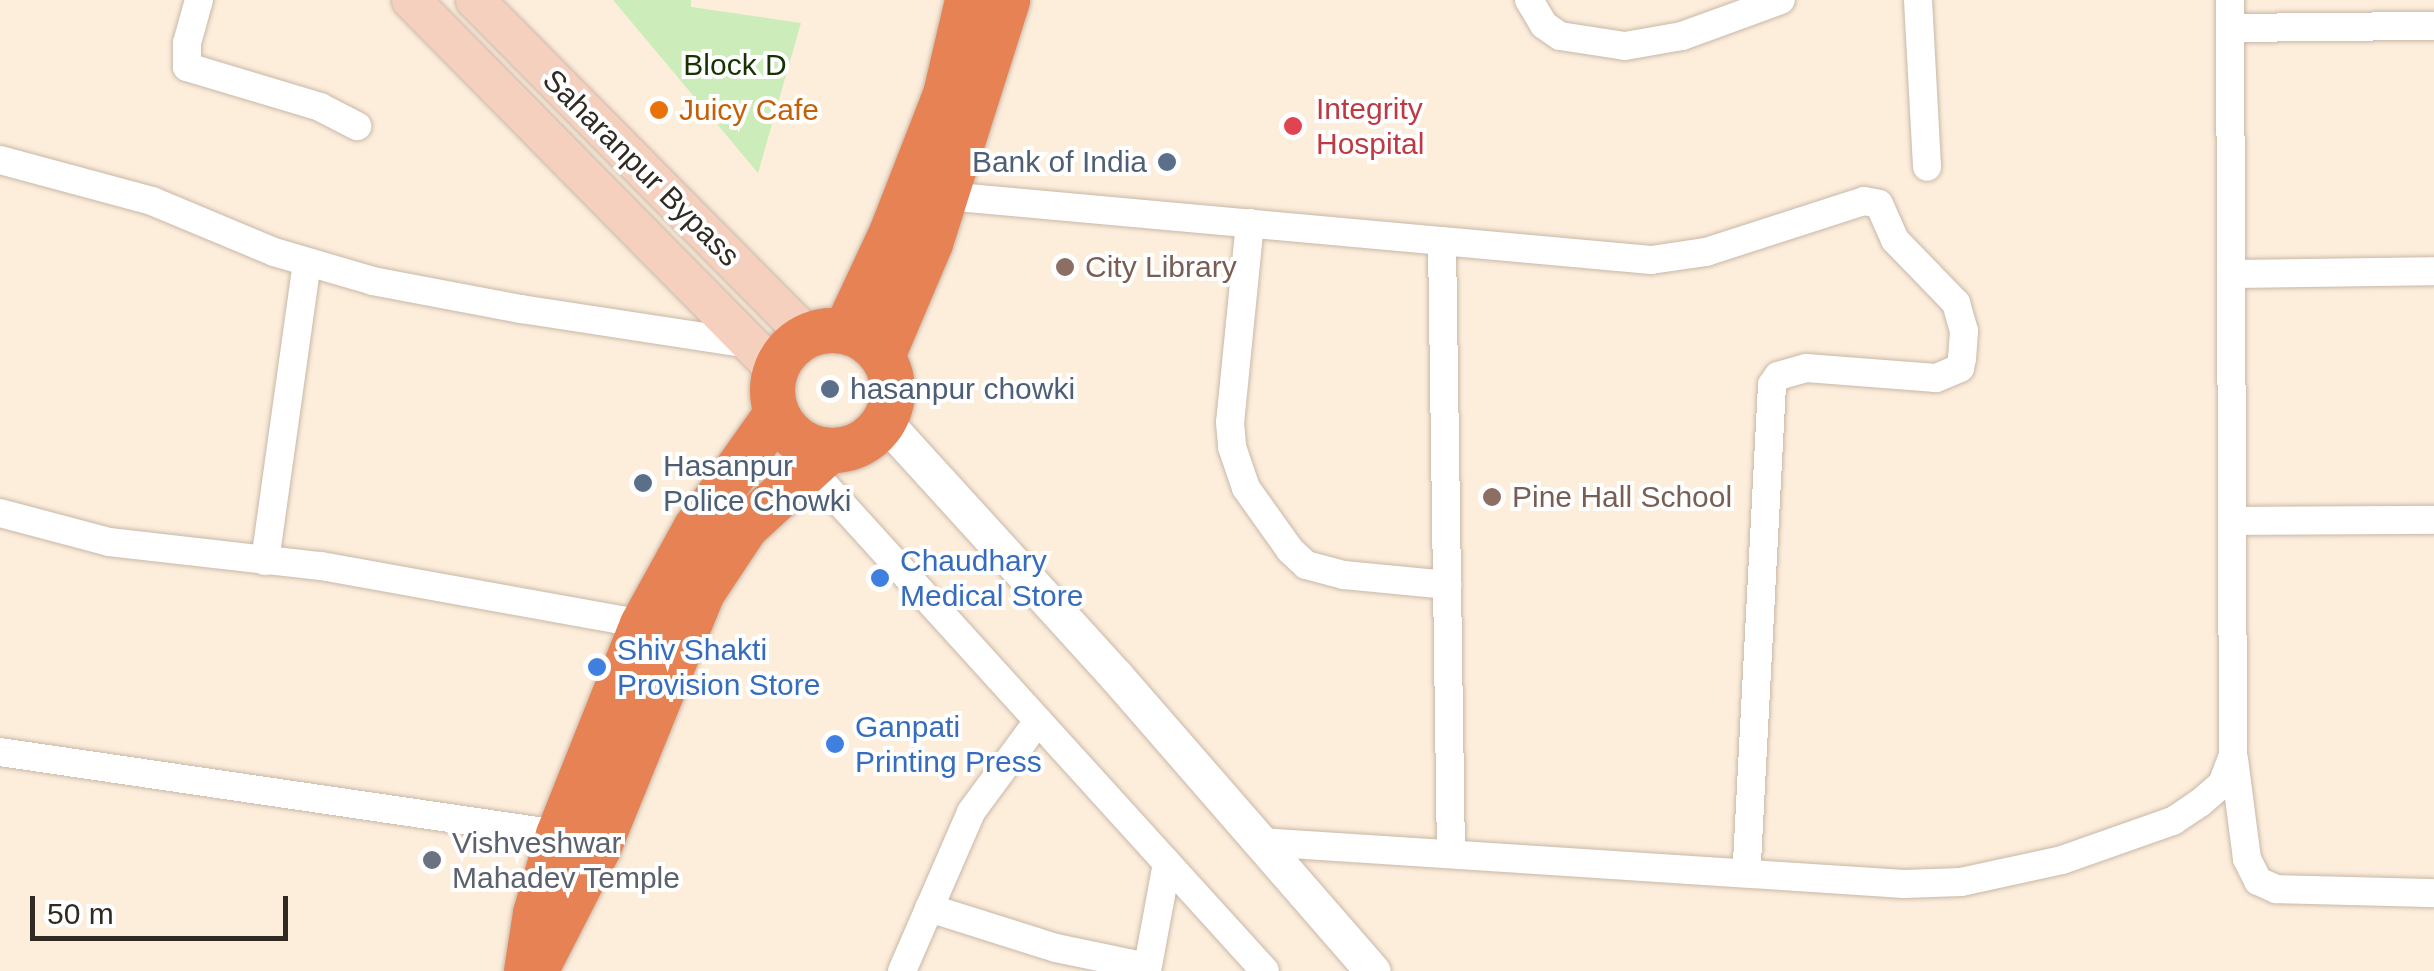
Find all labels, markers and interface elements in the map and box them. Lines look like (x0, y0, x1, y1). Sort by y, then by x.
park label: Block D (683, 47, 787, 83)
street label: Saharanpur Bypass (535, 62, 747, 274)
place label: Integrity Hospital (1316, 91, 1424, 162)
place label: Juicy Cafe (679, 92, 819, 128)
marker: Juicy Cafe (648, 99, 670, 121)
marker: Integrity Hospital (1280, 113, 1306, 139)
place label: Bank of India (972, 144, 1147, 180)
marker: Bank of India (1156, 151, 1178, 173)
place label: City Library (1085, 249, 1237, 285)
marker: City Library (1054, 256, 1076, 278)
place label: hasanpur chowki (850, 371, 1075, 407)
marker: hasanpur chowki (819, 378, 841, 400)
place label: Hasanpur Police Chowki (663, 448, 851, 518)
marker: Hasanpur Police Chowki (632, 472, 654, 494)
place label: Pine Hall School (1512, 479, 1732, 515)
marker: Pine Hall School (1481, 486, 1503, 508)
place label: Chaudhary Medical Store (900, 543, 1083, 614)
marker: Chaudhary Medical Store (869, 567, 891, 589)
place label: Shiv Shakti Provision Store (617, 632, 820, 702)
marker: Shiv Shakti Provision Store (586, 656, 608, 678)
place label: Ganpati Printing Press (855, 709, 1042, 780)
marker: Ganpati Printing Press (824, 733, 846, 755)
place label: Vishveshwar Mahadev Temple (452, 825, 680, 896)
marker: Vishveshwar Mahadev Temple (421, 849, 443, 871)
scale bar (35, 876, 292, 938)
text: 50 m (47, 897, 114, 930)

